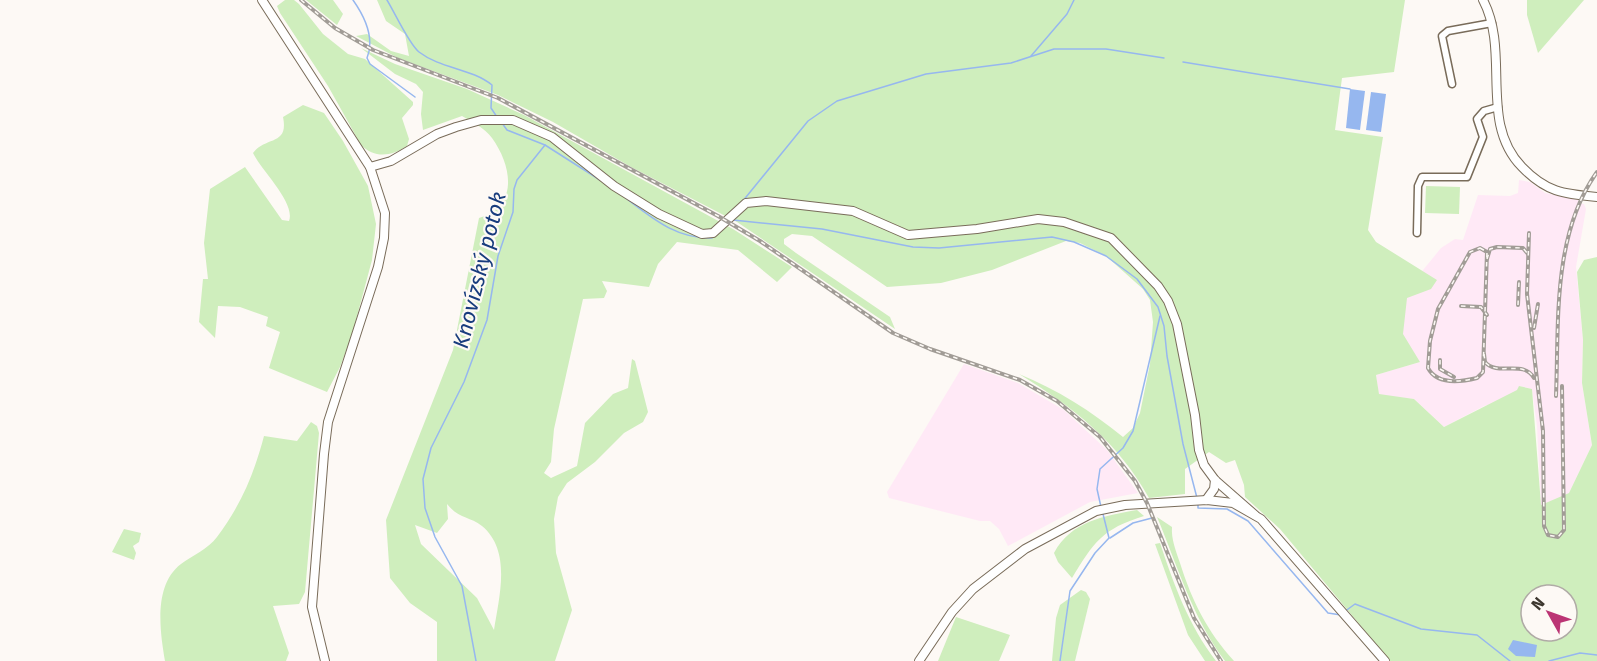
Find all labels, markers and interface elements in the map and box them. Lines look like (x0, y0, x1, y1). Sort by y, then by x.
water label: Knovízský potok (447, 189, 512, 351)
north arrow (1519, 583, 1579, 643)
text: N (1527, 594, 1549, 614)

